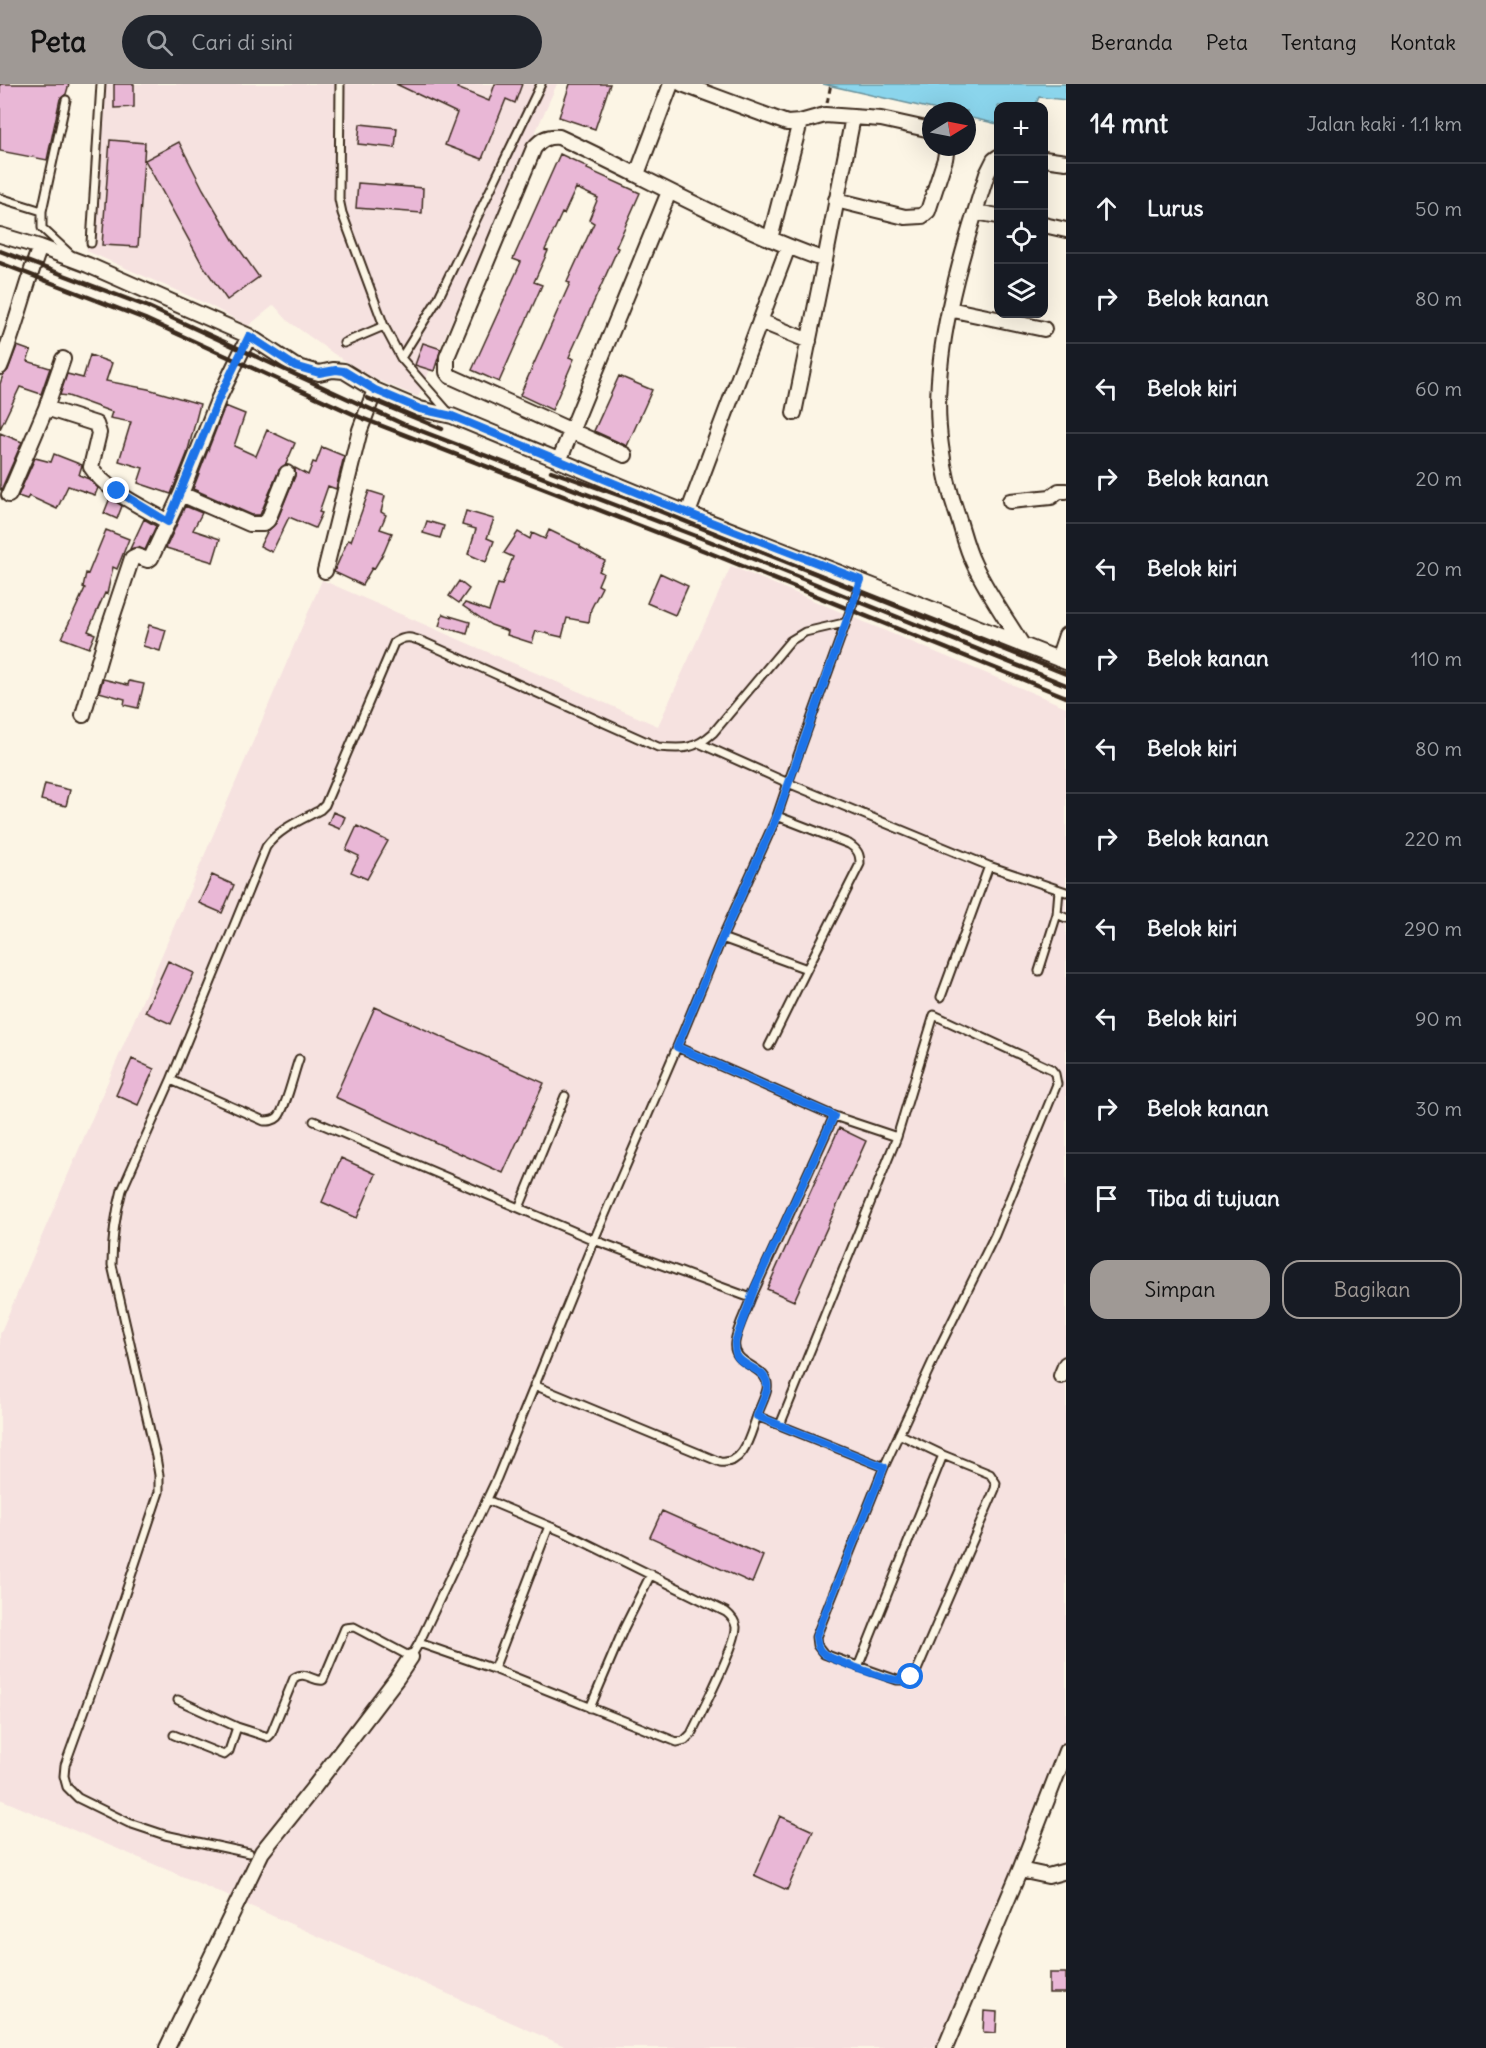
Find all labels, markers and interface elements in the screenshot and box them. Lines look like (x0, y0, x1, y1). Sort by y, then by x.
search box (122, 15, 542, 69)
text: Peta (30, 24, 86, 60)
icon: search (143, 26, 176, 59)
text: Cari di sini (191, 28, 293, 56)
text: Beranda (1091, 29, 1173, 56)
text: Peta (1206, 29, 1248, 56)
text: Tentang (1281, 29, 1357, 56)
text: Kontak (1390, 29, 1456, 56)
north arrow (922, 102, 976, 156)
map controls (994, 102, 1048, 318)
button: + (994, 102, 1048, 156)
text: 14 mnt (1090, 107, 1168, 140)
text: Jalan kaki · 1.1 km (1306, 111, 1462, 136)
button: − (994, 156, 1048, 210)
icon: ahead (1090, 192, 1123, 225)
text: Lurus (1147, 194, 1203, 222)
text: 50 m (1415, 196, 1462, 221)
button: locate (994, 210, 1048, 264)
button: layers (994, 264, 1048, 318)
icon: right (1090, 282, 1123, 315)
text: Belok kanan (1147, 284, 1269, 312)
text: 80 m (1415, 286, 1462, 311)
icon: left (1090, 372, 1123, 405)
text: Belok kiri (1147, 374, 1237, 402)
text: 60 m (1415, 376, 1462, 401)
icon: right (1090, 462, 1123, 495)
text: Belok kanan (1147, 464, 1269, 492)
text: 20 m (1416, 466, 1462, 491)
route end (103, 477, 129, 503)
icon: left (1090, 552, 1123, 585)
text: Belok kiri (1147, 554, 1237, 582)
text: 20 m (1416, 556, 1462, 581)
icon: right (1090, 642, 1123, 675)
text: Belok kanan (1147, 644, 1269, 672)
text: 110 m (1411, 646, 1462, 671)
icon: left (1090, 732, 1123, 765)
text: Belok kiri (1147, 734, 1237, 762)
text: 80 m (1415, 736, 1462, 761)
icon: right (1090, 822, 1123, 855)
text: Belok kanan (1147, 824, 1269, 852)
text: 220 m (1405, 826, 1462, 851)
icon: left (1090, 912, 1123, 945)
text: Belok kiri (1147, 914, 1237, 942)
text: 290 m (1404, 916, 1462, 941)
icon: left (1090, 1002, 1123, 1035)
text: Belok kiri (1147, 1004, 1237, 1032)
text: 90 m (1415, 1006, 1462, 1031)
icon: right (1090, 1092, 1123, 1125)
text: Belok kanan (1147, 1094, 1269, 1122)
text: 30 m (1415, 1096, 1462, 1121)
icon: arrive (1090, 1182, 1123, 1215)
text: Tiba di tujuan (1147, 1184, 1280, 1212)
button: Simpan (1090, 1260, 1270, 1319)
button: Bagikan (1282, 1260, 1462, 1319)
route start (897, 1663, 923, 1689)

